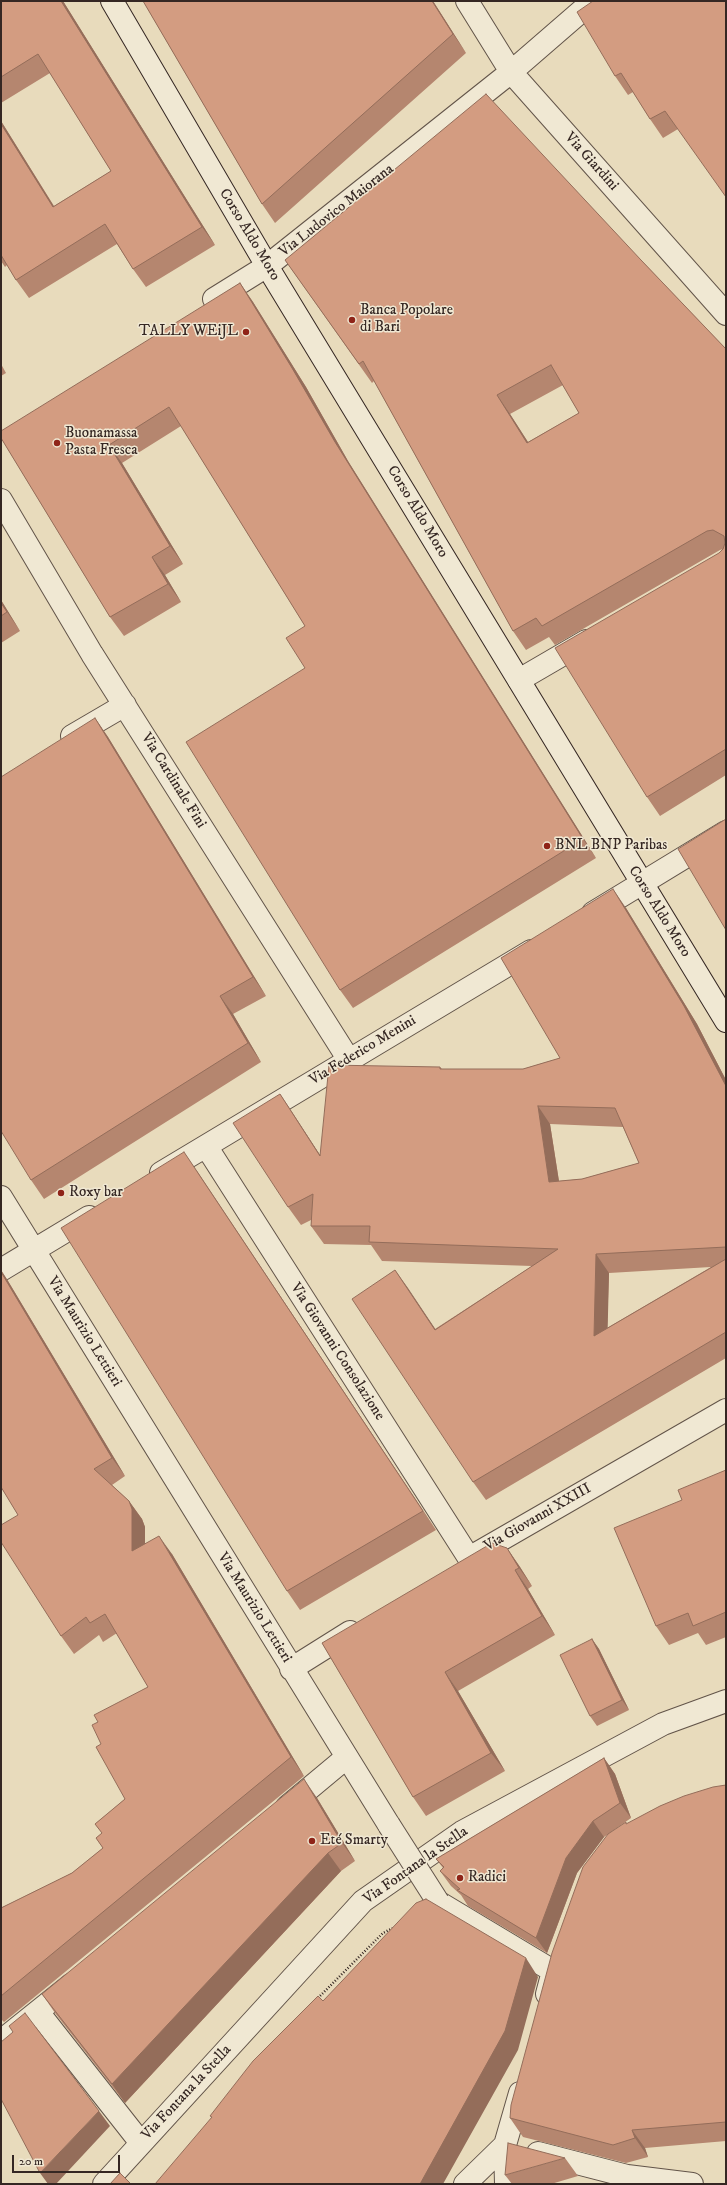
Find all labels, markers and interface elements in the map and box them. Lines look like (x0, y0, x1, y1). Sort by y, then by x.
street label: Via Giardini (560, 129, 622, 195)
street label: Via Ludovico Maiorana (276, 161, 398, 261)
street label: Corso Aldo Moro (215, 186, 283, 284)
place label: Banca Popolare di Bari (360, 302, 453, 337)
marker: Banca Popolare di Bari (347, 315, 357, 325)
place label: TALLY WEiJL (139, 323, 238, 341)
marker: TALLY WEiJL (241, 327, 251, 337)
place label: Buonamassa Pasta Fresca (65, 425, 138, 460)
marker: Buonamassa Pasta Fresca (52, 438, 62, 448)
street label: Corso Aldo Moro (383, 463, 451, 561)
street label: Via Cardinale Fini (137, 730, 209, 832)
place label: BNL BNP Paribas (555, 837, 667, 855)
marker: BNL BNP Paribas (542, 841, 552, 851)
street label: Corso Aldo Moro (624, 863, 694, 961)
street label: Via Federico Menini (306, 1012, 420, 1090)
place label: Roxy bar (69, 1184, 123, 1202)
marker: Roxy bar (56, 1188, 66, 1198)
street label: Via Maurizio Lettieri (43, 1274, 125, 1390)
street label: Via Giovanni Consolazione (286, 1280, 388, 1424)
street label: Via Giovanni XXIII (481, 1480, 595, 1556)
street label: Via Maurizio Lettieri (213, 1550, 295, 1666)
street label: Via Fontana la Stella (360, 1823, 472, 1909)
place label: Eté Smarty (320, 1832, 388, 1850)
marker: Eté Smarty (307, 1836, 317, 1846)
place label: Radici (468, 1869, 506, 1887)
marker: Radici (455, 1873, 465, 1883)
street label: Via Fontana la Stella (138, 2042, 236, 2144)
scale bar (14, 2147, 122, 2173)
text: 20 m (19, 2154, 43, 2169)

